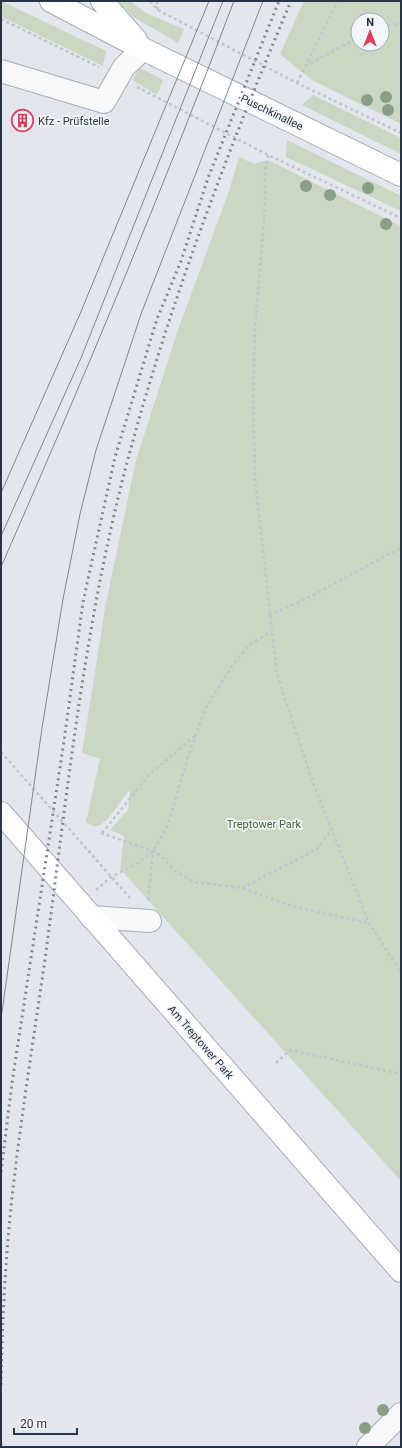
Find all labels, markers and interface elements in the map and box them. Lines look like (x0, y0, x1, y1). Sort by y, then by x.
north arrow (350, 12, 390, 52)
text: N (366, 16, 374, 29)
street label: Puschkinallee (238, 92, 305, 133)
building icon: Kfz - Prüfstelle (9, 108, 35, 134)
place label: Kfz - Prüfstelle (38, 115, 110, 128)
park label: Treptower Park (227, 818, 302, 831)
street label: Am Treptower Park (165, 1003, 237, 1082)
scale bar (14, 1410, 77, 1436)
text: 20 m (20, 1417, 47, 1431)

